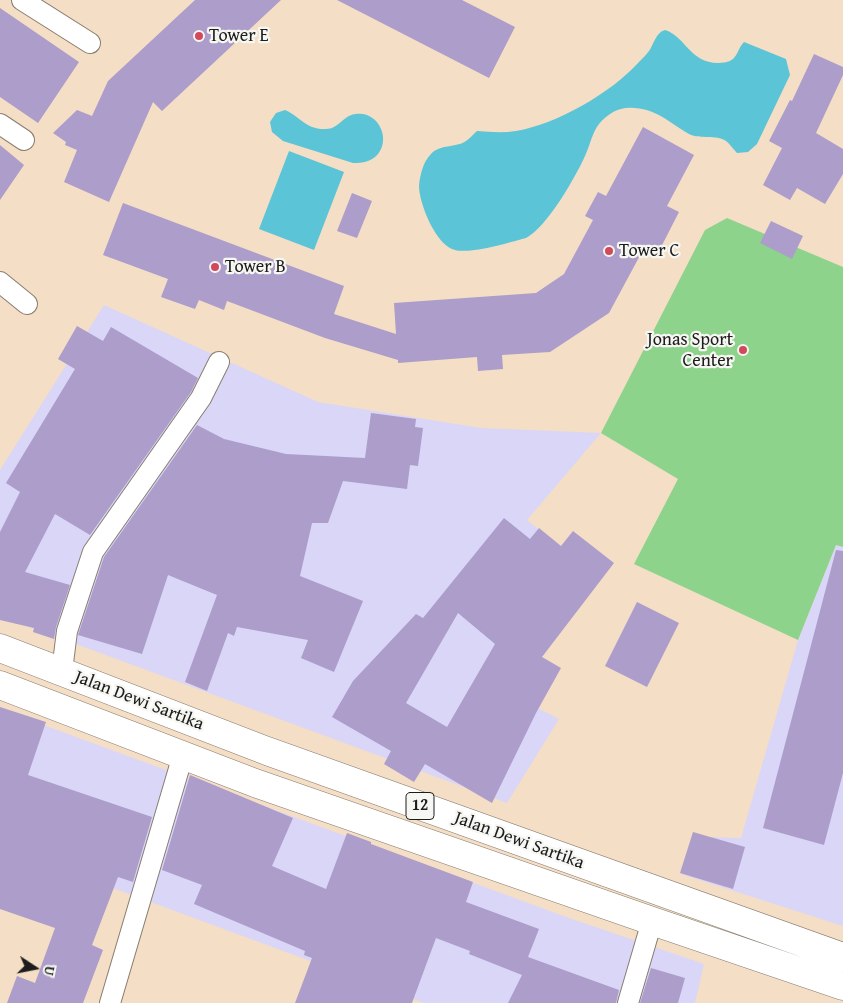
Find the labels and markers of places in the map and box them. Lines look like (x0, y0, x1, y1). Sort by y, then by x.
place label: Tower E (209, 25, 269, 47)
marker: Tower E (193, 30, 205, 42)
place label: Tower C (619, 240, 679, 262)
marker: Tower C (603, 245, 615, 257)
place label: Tower B (225, 256, 286, 278)
marker: Tower B (209, 261, 221, 273)
place label: Jonas Sport Center (647, 329, 733, 372)
marker: Jonas Sport Center (737, 344, 749, 356)

